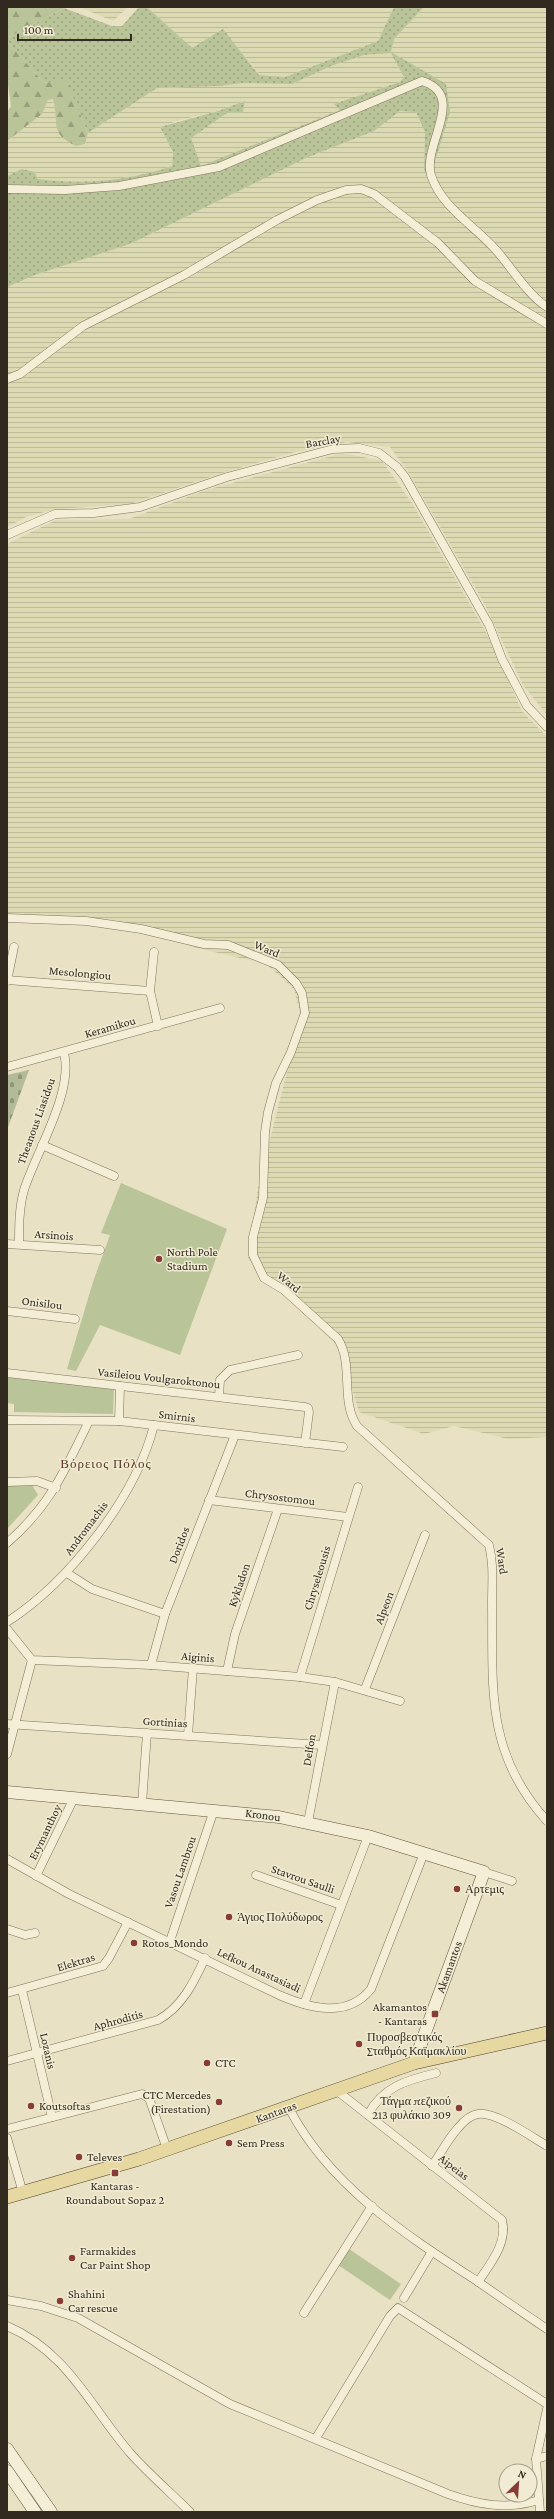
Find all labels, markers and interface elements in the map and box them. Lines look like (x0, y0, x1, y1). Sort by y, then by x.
scale bar (18, 16, 131, 42)
text: 100 m (24, 23, 54, 37)
street label: Barclay (304, 431, 342, 451)
street label: Ward (252, 937, 282, 961)
street label: Mesolongiou (48, 963, 112, 983)
street label: Keramikou (83, 1013, 138, 1041)
street label: Theanous Liasidou (14, 1075, 58, 1166)
street label: Arsinois (34, 1227, 74, 1243)
place label: North Pole Stadium (167, 1245, 218, 1273)
marker: North Pole Stadium (154, 1254, 164, 1264)
street label: Ward (274, 1268, 304, 1296)
street label: Onisilou (21, 1294, 64, 1313)
street label: Vasileiou Voulgaroktonou (97, 1365, 222, 1391)
street label: Smirnis (158, 1407, 196, 1425)
district label: Βόρειος Πόλος (60, 1456, 152, 1471)
street label: Chrysostomou (244, 1486, 316, 1508)
street label: Andromachis (61, 1498, 111, 1558)
street label: Doridos (166, 1524, 193, 1565)
street label: Chryseleousis (301, 1544, 334, 1612)
street label: Ward (493, 1547, 511, 1576)
street label: Kykladon (225, 1561, 253, 1609)
street label: Alpeon (371, 1589, 397, 1626)
street label: Aiginis (181, 1649, 215, 1665)
street label: Gortinias (142, 1714, 188, 1730)
street label: Delfon (299, 1732, 319, 1767)
street label: Erymanthoy (26, 1802, 65, 1862)
street label: Kronou (244, 1806, 282, 1824)
street label: Vasou Lambrou (161, 1834, 199, 1910)
street label: Stavrou Saulli (269, 1862, 337, 1896)
place label: Αρτεμις (465, 1882, 504, 1896)
marker: Αρτεμις (452, 1884, 462, 1894)
place label: Άγιος Πολύδωρος (237, 1910, 323, 1924)
marker: Άγιος Πολύδωρος (224, 1912, 234, 1922)
place label: Rotos_Mondo (142, 1936, 208, 1950)
marker: Rotos_Mondo (129, 1938, 139, 1948)
street label: Akamantos (433, 1939, 465, 1995)
street label: Lefkou Anastasiadi (215, 1944, 303, 1996)
street label: Elektras (55, 1950, 97, 1974)
place label: Akamantos - Kantaras (373, 2000, 427, 2028)
street label: Aphroditis (92, 2007, 145, 2033)
marker: Akamantos - Kantaras (430, 2009, 440, 2019)
place label: Πυροσβεστικός Σταθμός Καϊμακλίου (367, 2030, 467, 2058)
street label: Lozanis (37, 2031, 59, 2071)
marker: Πυροσβεστικός Σταθμός Καϊμακλίου (354, 2039, 364, 2049)
place label: CTC (215, 2056, 236, 2070)
marker: CTC (202, 2058, 212, 2068)
place label: CTC Mercedes (Firestation) (142, 2088, 211, 2116)
place label: Τάγμα πεζικού 213 φυλάκιο 309 (372, 2094, 451, 2122)
marker: CTC Mercedes (Firestation) (214, 2097, 224, 2107)
street label: Kantaras (254, 2098, 299, 2126)
place label: Koutsoftas (39, 2099, 91, 2113)
marker: Koutsoftas (26, 2101, 36, 2111)
marker: Τάγμα πεζικού 213 φυλάκιο 309 (454, 2103, 464, 2113)
place label: Sem Press (237, 2136, 285, 2150)
marker: Sem Press (224, 2138, 234, 2148)
place label: Televes (87, 2150, 122, 2164)
street label: Aipeias (436, 2151, 472, 2183)
marker: Televes (74, 2152, 84, 2162)
marker: Kantaras - Roundabout Sopaz 2 (110, 2168, 120, 2178)
place label: Kantaras - Roundabout Sopaz 2 (66, 2179, 164, 2207)
place label: Farmakides Car Paint Shop (80, 2244, 151, 2272)
marker: Farmakides Car Paint Shop (67, 2253, 77, 2263)
place label: Shahini Car rescue (68, 2287, 118, 2315)
marker: Shahini Car rescue (55, 2296, 65, 2306)
north arrow (498, 2463, 538, 2503)
text: N (516, 2467, 529, 2481)

